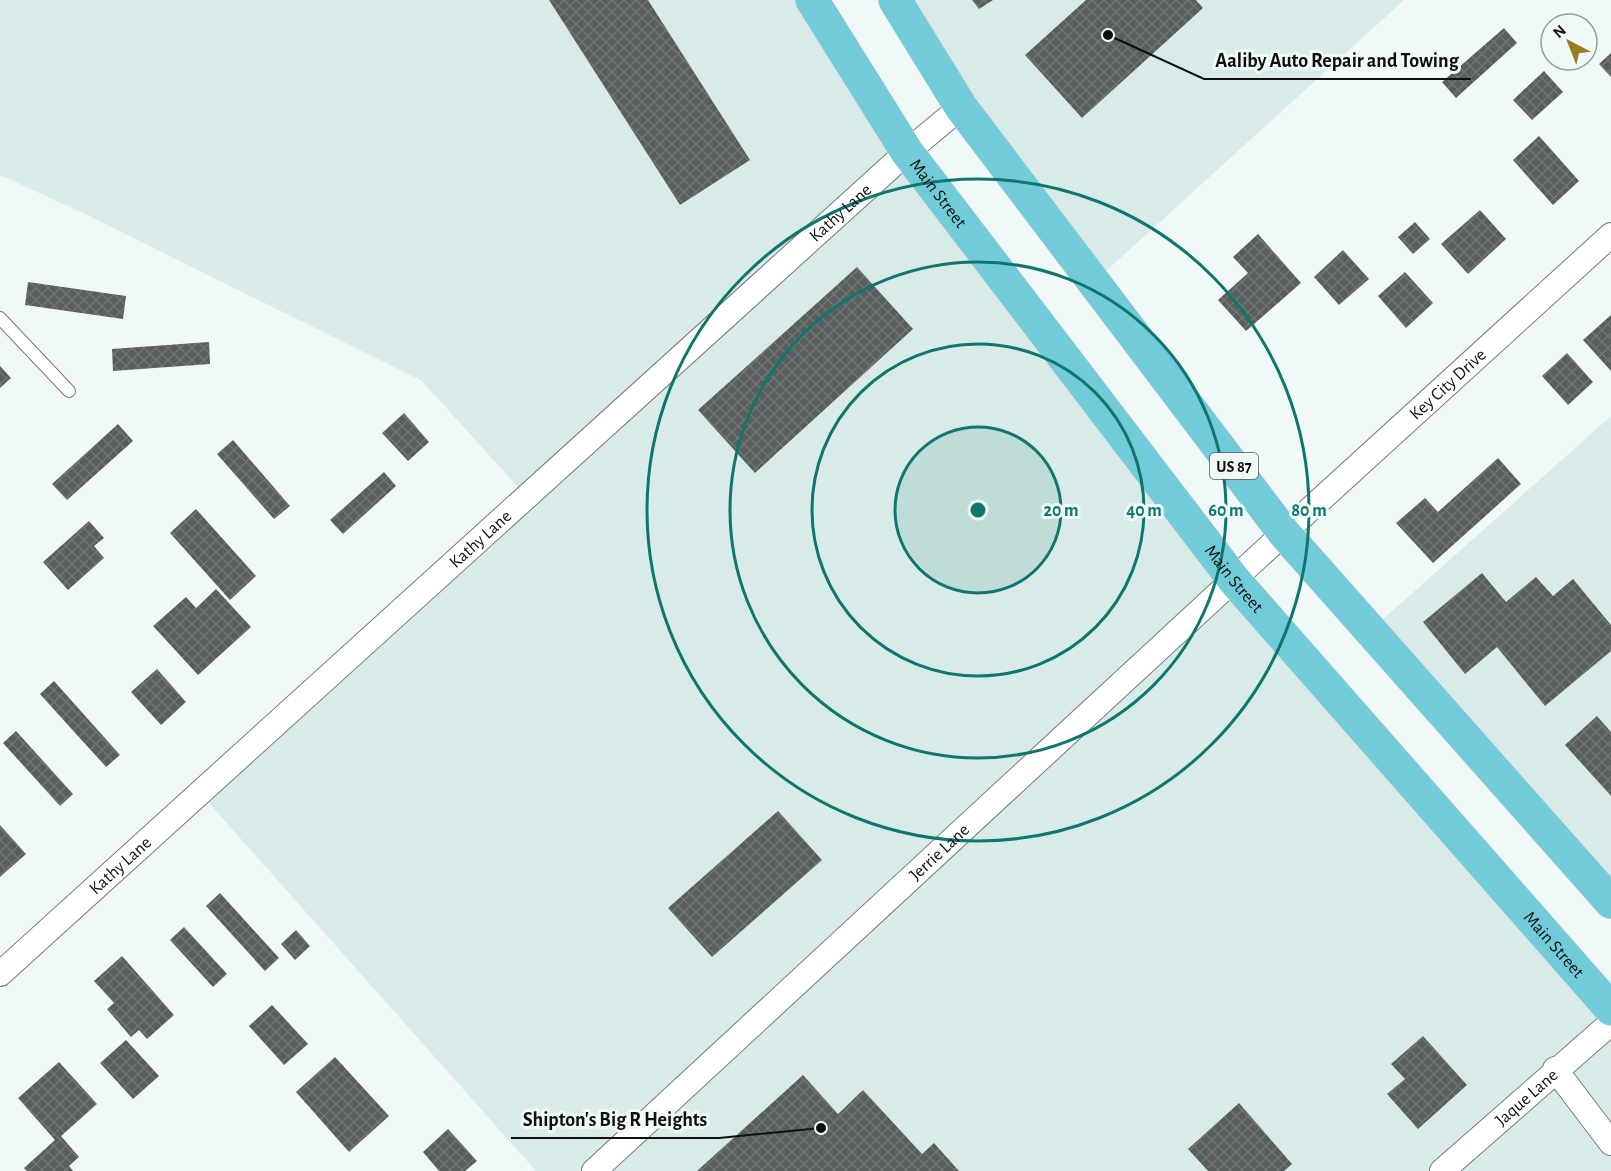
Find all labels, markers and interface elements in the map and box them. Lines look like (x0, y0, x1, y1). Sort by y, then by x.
north arrow (1539, 12, 1599, 72)
text: N (1550, 22, 1569, 41)
callout: Aaliby Auto Repair and Towing (1204, 41, 1471, 79)
text: Aaliby Auto Repair and Towing (1215, 51, 1460, 71)
street label: Main Street (906, 156, 970, 232)
street label: Kathy Lane (806, 181, 875, 246)
street label: Key City Drive (1407, 346, 1490, 424)
road number: US 87 (1210, 453, 1258, 479)
centre of rings (968, 500, 988, 520)
text: 20 m (1043, 502, 1079, 520)
text: 40 m (1126, 502, 1162, 520)
text: 60 m (1208, 502, 1244, 520)
text: 80 m (1291, 502, 1327, 520)
street label: Kathy Lane (446, 507, 515, 572)
street label: Main Street (1201, 542, 1266, 617)
street label: Jerrie Lane (906, 821, 973, 884)
street label: Kathy Lane (86, 834, 155, 898)
street label: Main Street (1520, 909, 1587, 982)
street label: Jaque Lane (1492, 1066, 1562, 1130)
callout: Shipton's Big R Heights (511, 1100, 719, 1138)
text: Shipton's Big R Heights (523, 1110, 708, 1130)

